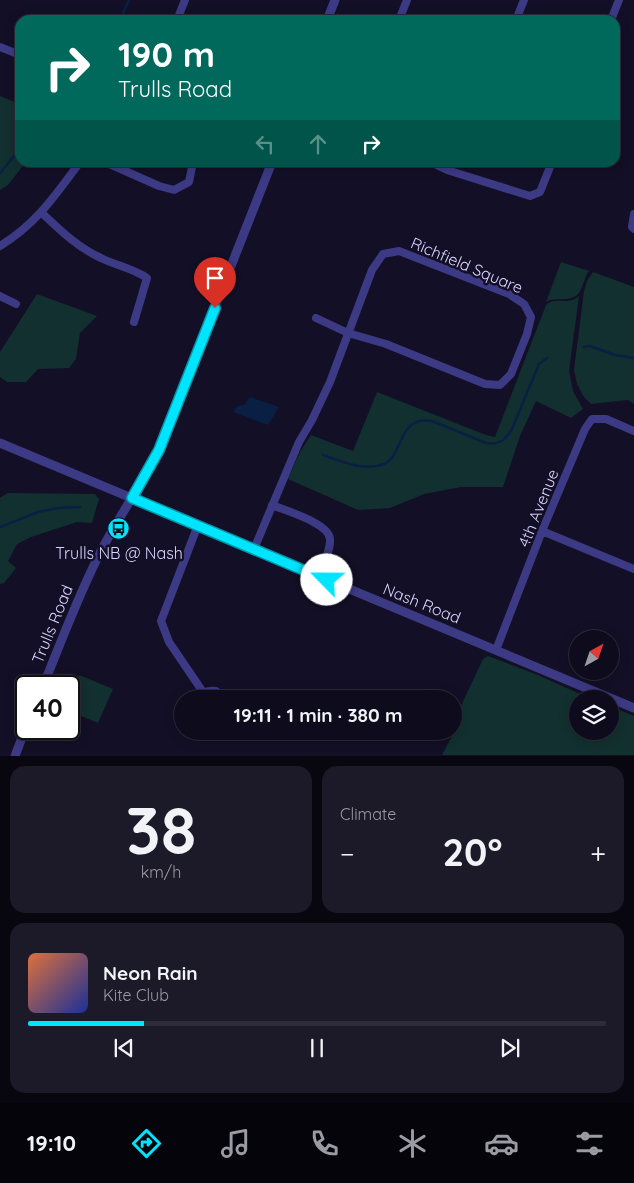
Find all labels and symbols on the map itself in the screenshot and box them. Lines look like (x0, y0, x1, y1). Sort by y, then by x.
street label: Richfield Square (408, 232, 526, 298)
pin (194, 257, 236, 308)
street label: 4th Avenue (513, 466, 563, 550)
bus stop icon: Trulls NB @ Nash (107, 517, 131, 541)
place label: Trulls NB @ Nash (55, 543, 183, 563)
position arrow (300, 553, 352, 605)
street label: Nash Road (380, 578, 464, 628)
street label: Trulls Road (27, 582, 77, 666)
north arrow (569, 630, 619, 680)
speed limit sign: 40 (15, 675, 80, 740)

